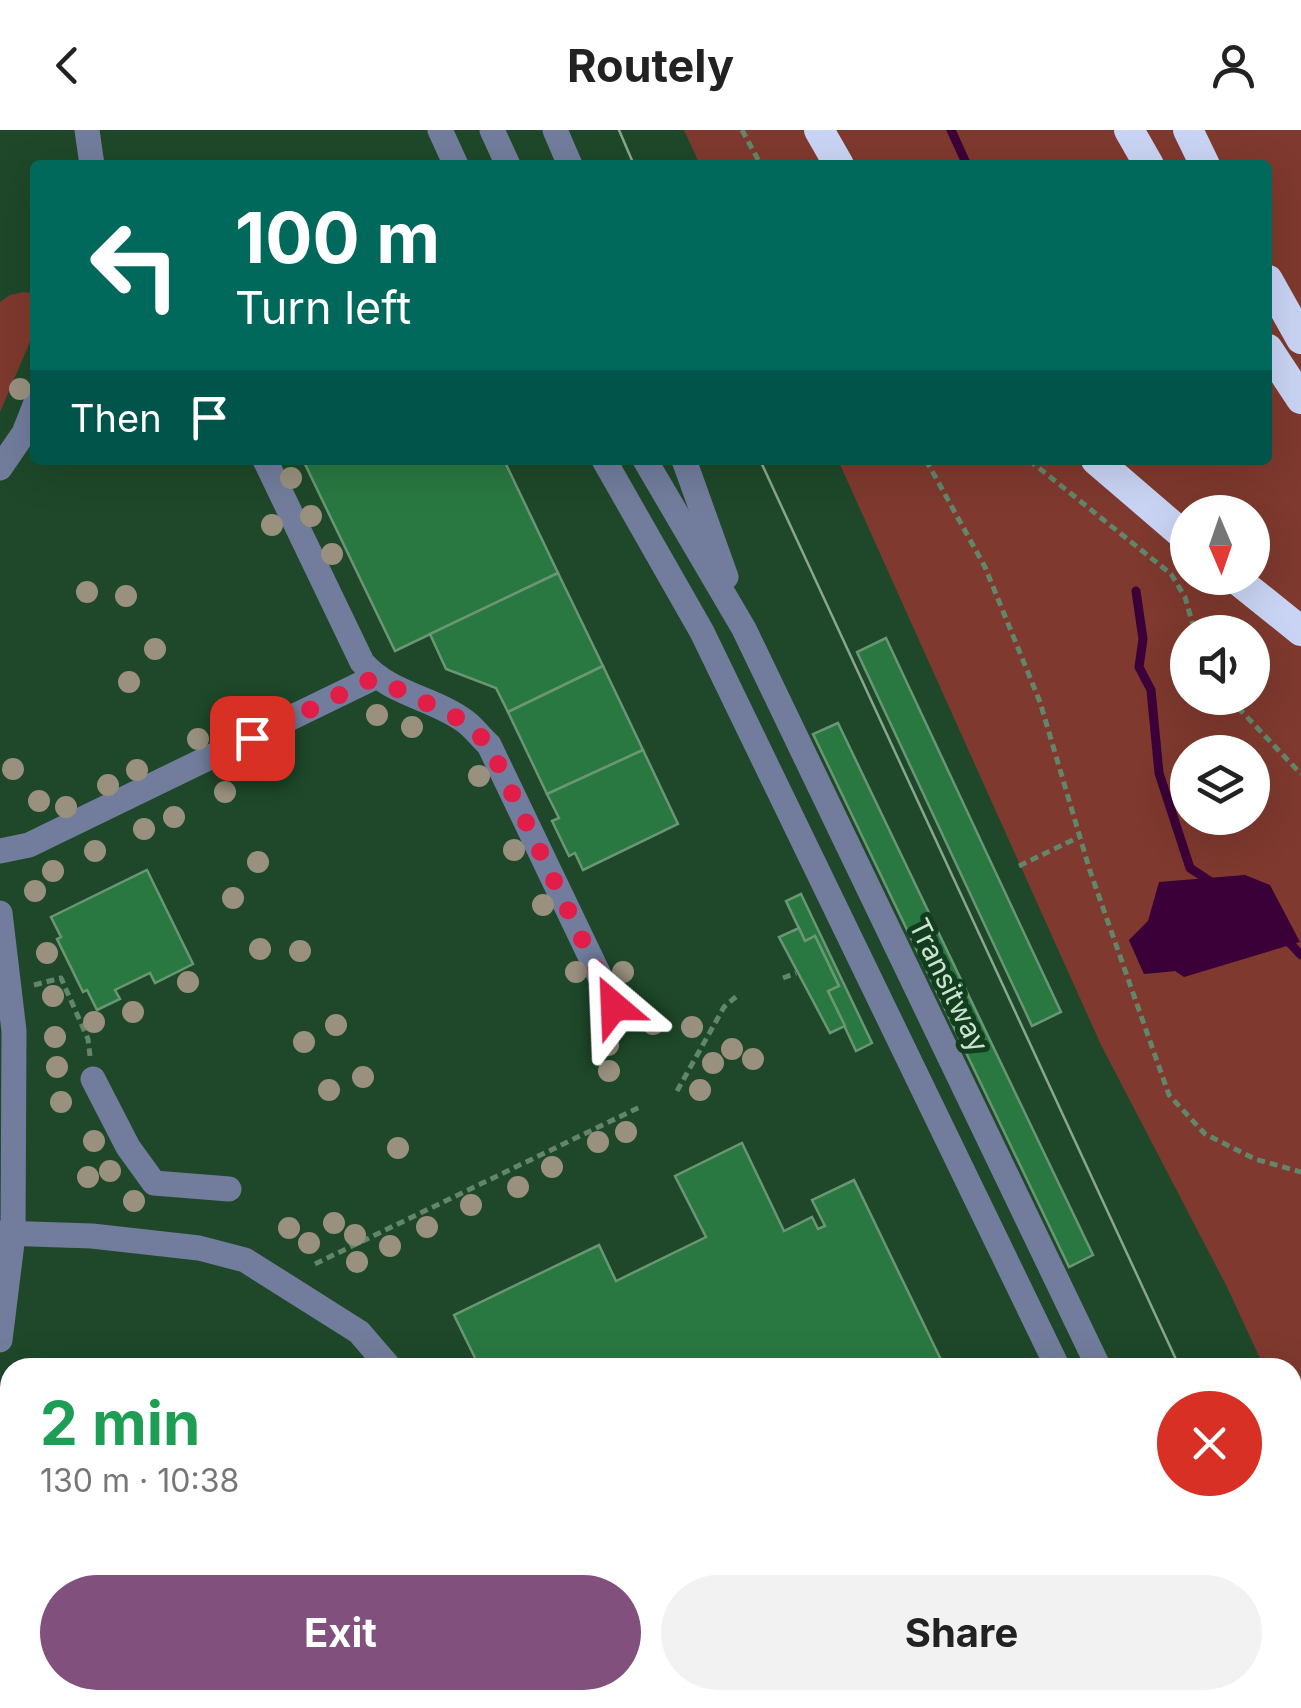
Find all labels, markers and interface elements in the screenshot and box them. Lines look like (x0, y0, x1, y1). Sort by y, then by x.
icon: back (40, 38, 95, 93)
text: Routely (567, 38, 734, 93)
icon: person (1206, 38, 1261, 93)
text: 100 m (235, 195, 440, 280)
icon: left (70, 200, 200, 330)
text: Turn left (235, 280, 411, 335)
icon: arrive (182, 390, 237, 445)
text: Then (70, 395, 162, 441)
north arrow (1170, 495, 1270, 595)
map controls (1170, 495, 1270, 835)
button: sound (1170, 615, 1270, 715)
pin (210, 696, 295, 781)
icon: arrive (225, 711, 280, 766)
button: layers (1170, 735, 1270, 835)
street label: Transitway (902, 913, 996, 1057)
position arrow (562, 954, 666, 1058)
text: 2 min (40, 1387, 200, 1459)
button: close (1157, 1391, 1262, 1496)
text: 130 m · 10:38 (40, 1461, 239, 1500)
button: Exit (40, 1575, 641, 1690)
button: Share (661, 1575, 1262, 1690)

